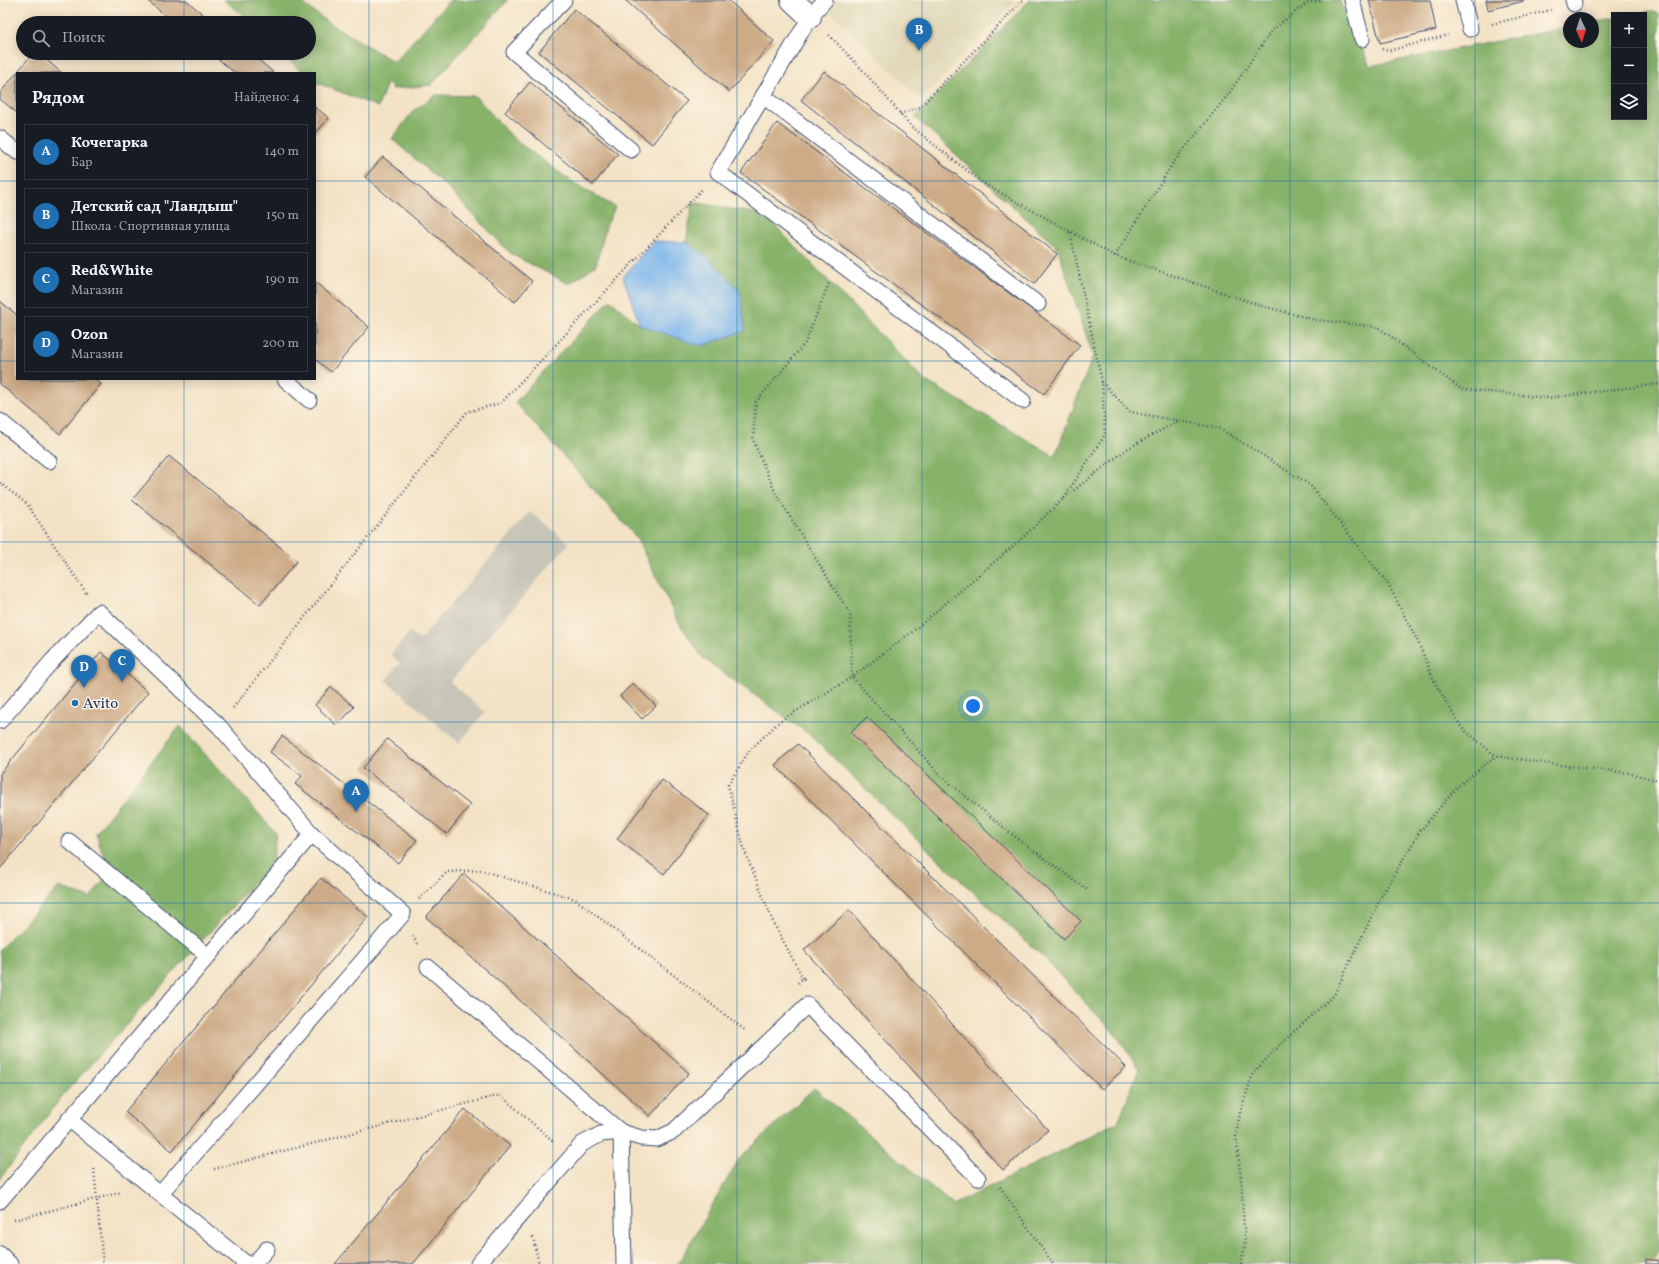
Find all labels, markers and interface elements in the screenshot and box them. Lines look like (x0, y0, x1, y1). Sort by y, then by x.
north arrow (1563, 12, 1599, 48)
map controls (1611, 12, 1647, 120)
button: + (1611, 12, 1647, 48)
search box (16, 16, 316, 60)
pin: B (906, 18, 932, 51)
icon: search (30, 27, 52, 49)
text: Поиск (62, 28, 105, 49)
button: − (1611, 48, 1647, 84)
button: layers (1611, 84, 1647, 120)
text: Рядом (32, 87, 85, 110)
text: Найдено: 4 (234, 89, 300, 107)
text: Кочегарка (71, 133, 148, 154)
text: A (41, 143, 51, 161)
text: 140 m (265, 143, 299, 161)
text: Бар (71, 154, 93, 172)
text: Детский сад "Ландыш" (71, 197, 238, 218)
text: B (42, 207, 50, 225)
text: 150 m (266, 207, 299, 225)
text: Школа · Спортивная улица (71, 218, 230, 236)
text: Red&White (71, 261, 153, 282)
text: C (42, 271, 50, 289)
text: 190 m (265, 271, 299, 289)
text: Магазин (71, 282, 123, 300)
text: Ozon (71, 325, 108, 346)
text: D (41, 335, 51, 353)
text: 200 m (262, 335, 299, 353)
text: Магазин (71, 346, 123, 364)
pin: C (109, 649, 135, 682)
pin: D (71, 655, 97, 688)
place label: Avito (83, 694, 118, 715)
your location (963, 696, 983, 716)
marker: Avito (70, 698, 80, 708)
pin: A (343, 779, 369, 812)

